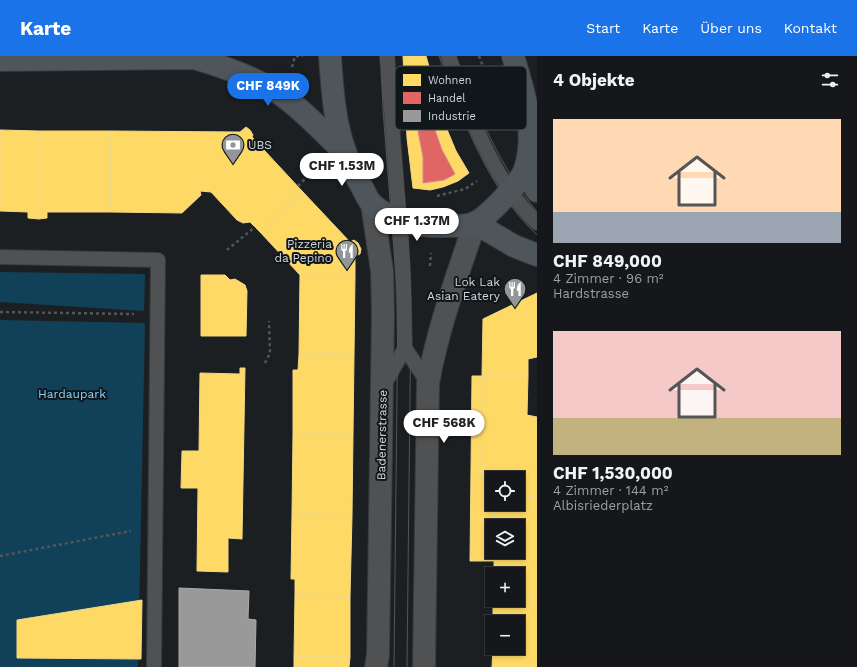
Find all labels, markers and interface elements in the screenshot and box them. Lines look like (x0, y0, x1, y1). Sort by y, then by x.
text: Karte (20, 17, 71, 40)
text: Start (586, 20, 620, 36)
text: Karte (642, 20, 678, 36)
text: Über uns (700, 20, 762, 36)
text: Kontakt (784, 20, 837, 36)
legend (395, 66, 527, 130)
icon: filters (819, 69, 841, 91)
text: 4 Objekte (553, 70, 635, 90)
pin: CHF 849K (227, 73, 309, 107)
text: Wohnen (428, 74, 472, 87)
text: CHF 849K (236, 78, 300, 93)
text: Handel (428, 92, 466, 105)
text: Industrie (428, 110, 476, 123)
bank icon: UBS (220, 132, 246, 165)
place label: UBS (248, 138, 272, 152)
icon: home (661, 145, 733, 217)
pin: CHF 1.53M (296, 153, 388, 187)
text: CHF 1.53M (309, 158, 375, 173)
pin: CHF 1.37M (371, 208, 463, 242)
text: CHF 1.37M (384, 213, 450, 228)
place label: Pizzeria da Pepino (274, 237, 332, 265)
restaurant icon: Pizzeria da Pepino (334, 238, 360, 271)
text: CHF 849,000 (553, 251, 662, 271)
text: 4 Zimmer · 96 m² (553, 271, 664, 286)
place label: Lok Lak Asian Eatery (427, 275, 501, 303)
restaurant icon: Lok Lak Asian Eatery (502, 276, 528, 309)
text: Hardstrasse (553, 286, 629, 301)
icon: home (661, 357, 733, 429)
park label: Hardaupark (38, 387, 106, 401)
street label: Badenerstrasse (374, 390, 390, 480)
pin: CHF 568K (403, 410, 485, 444)
text: CHF 568K (413, 415, 475, 430)
text: CHF 1,530,000 (553, 463, 673, 483)
map controls (485, 471, 525, 655)
button: locate (485, 471, 525, 511)
text: 4 Zimmer · 144 m² (553, 483, 668, 498)
text: Albisriederplatz (553, 498, 653, 513)
button: layers (485, 519, 525, 559)
button: + (485, 567, 525, 607)
button: − (485, 615, 525, 655)

